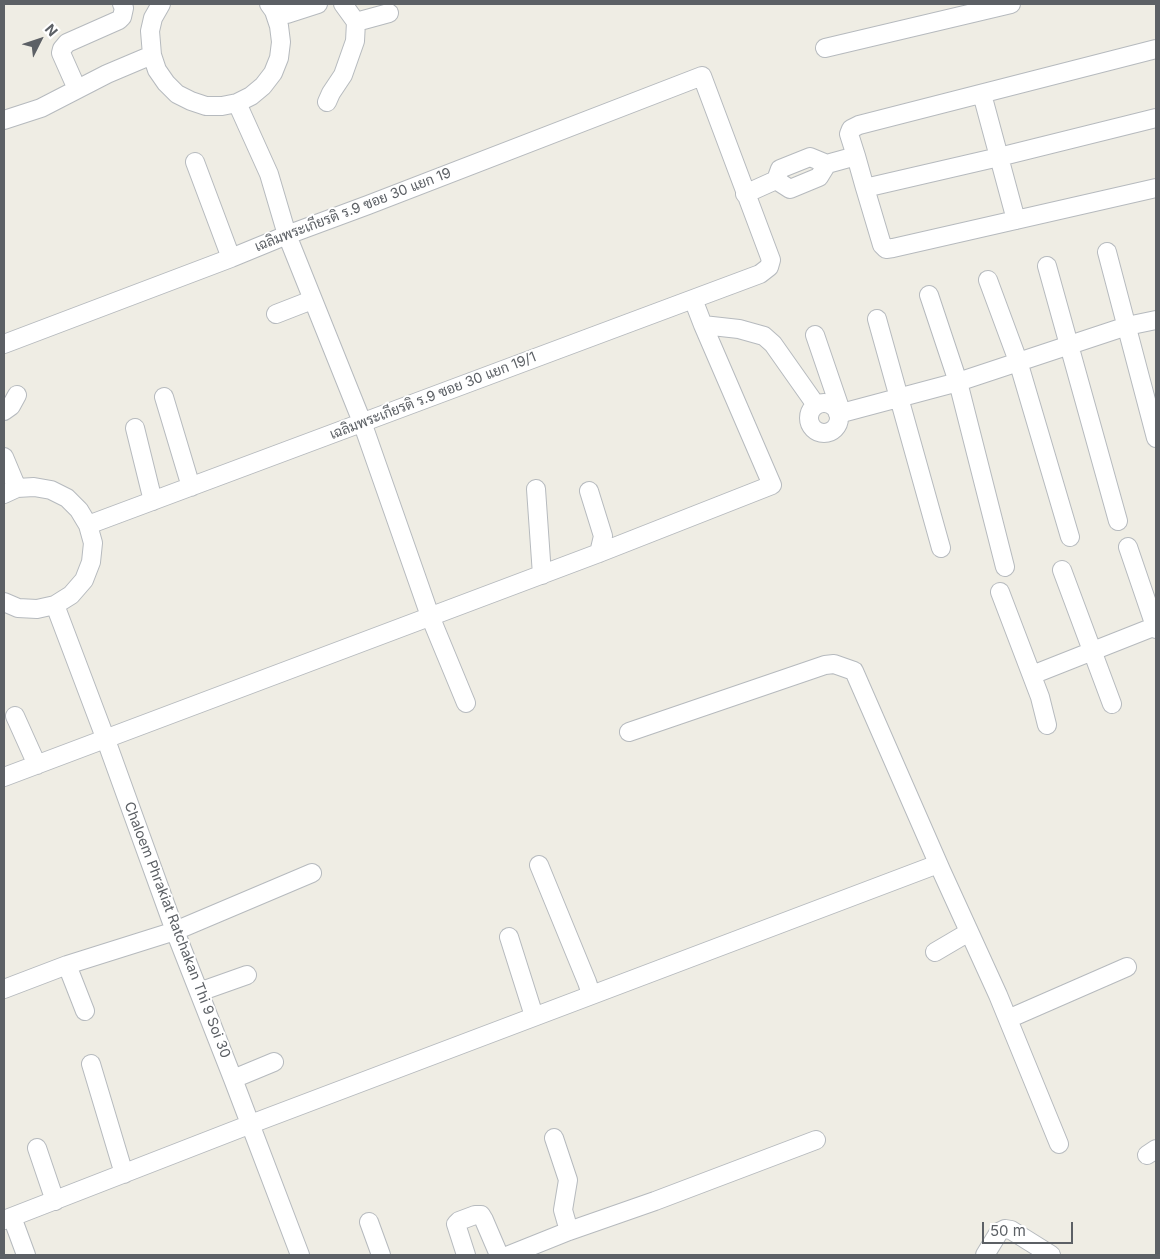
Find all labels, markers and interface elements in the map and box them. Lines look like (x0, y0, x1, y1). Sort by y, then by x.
north arrow (15, 15, 65, 65)
text: N (42, 20, 62, 39)
street label: เฉลิมพระเกียรติ ร.9 ซอย 30 แยก 19 (252, 165, 454, 255)
street label: เฉลิมพระเกียรติ ร.9 ซอย 30 แยก 19/1 (327, 349, 539, 443)
street label: Chaloem Phrakiat Ratchakan Thi 9 Soi 30 (120, 800, 234, 1060)
scale bar (985, 1212, 1076, 1244)
text: 50 m (990, 1221, 1026, 1240)

